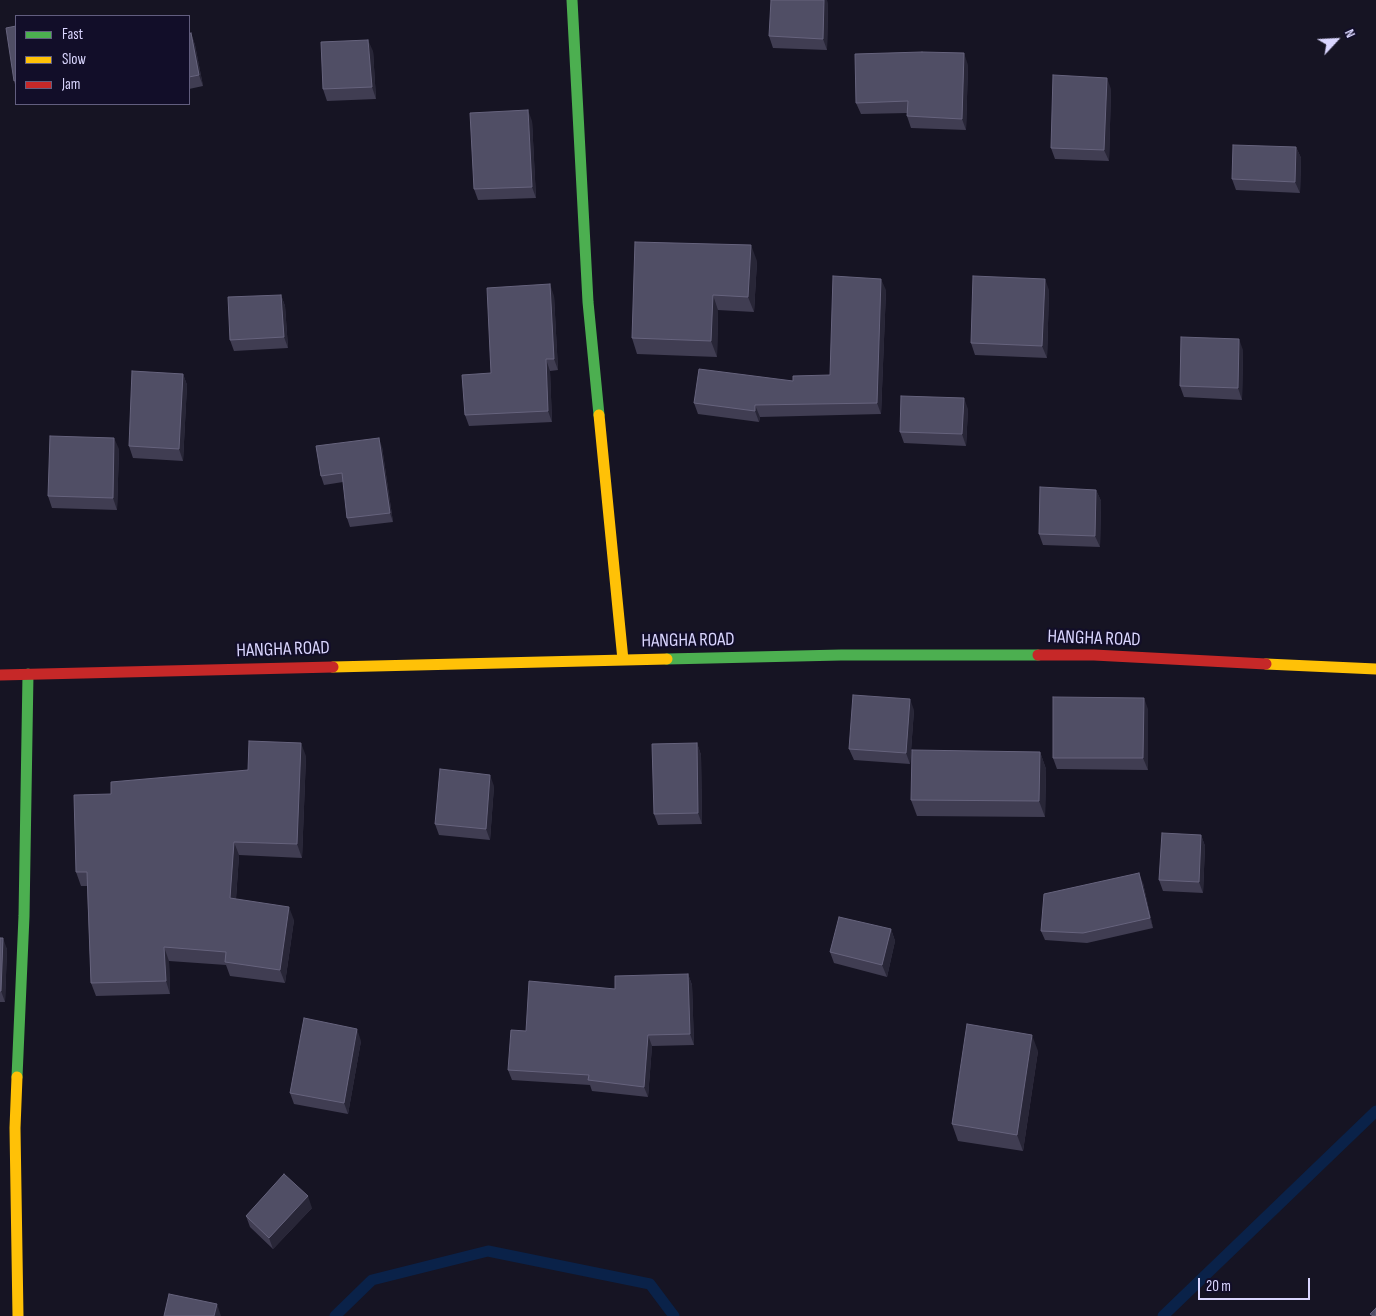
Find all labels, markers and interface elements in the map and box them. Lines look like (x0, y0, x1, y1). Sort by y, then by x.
legend (15, 15, 190, 105)
north arrow (1311, 15, 1361, 65)
text: Fast (62, 25, 83, 44)
text: N (1341, 26, 1359, 40)
text: Slow (62, 50, 86, 69)
text: Jam (62, 75, 80, 94)
street label: HANGHA ROAD (1047, 626, 1141, 652)
street label: HANGHA ROAD (641, 629, 735, 653)
street label: HANGHA ROAD (236, 637, 330, 663)
scale bar (1201, 1268, 1314, 1300)
text: 20 m (1206, 1277, 1231, 1296)

